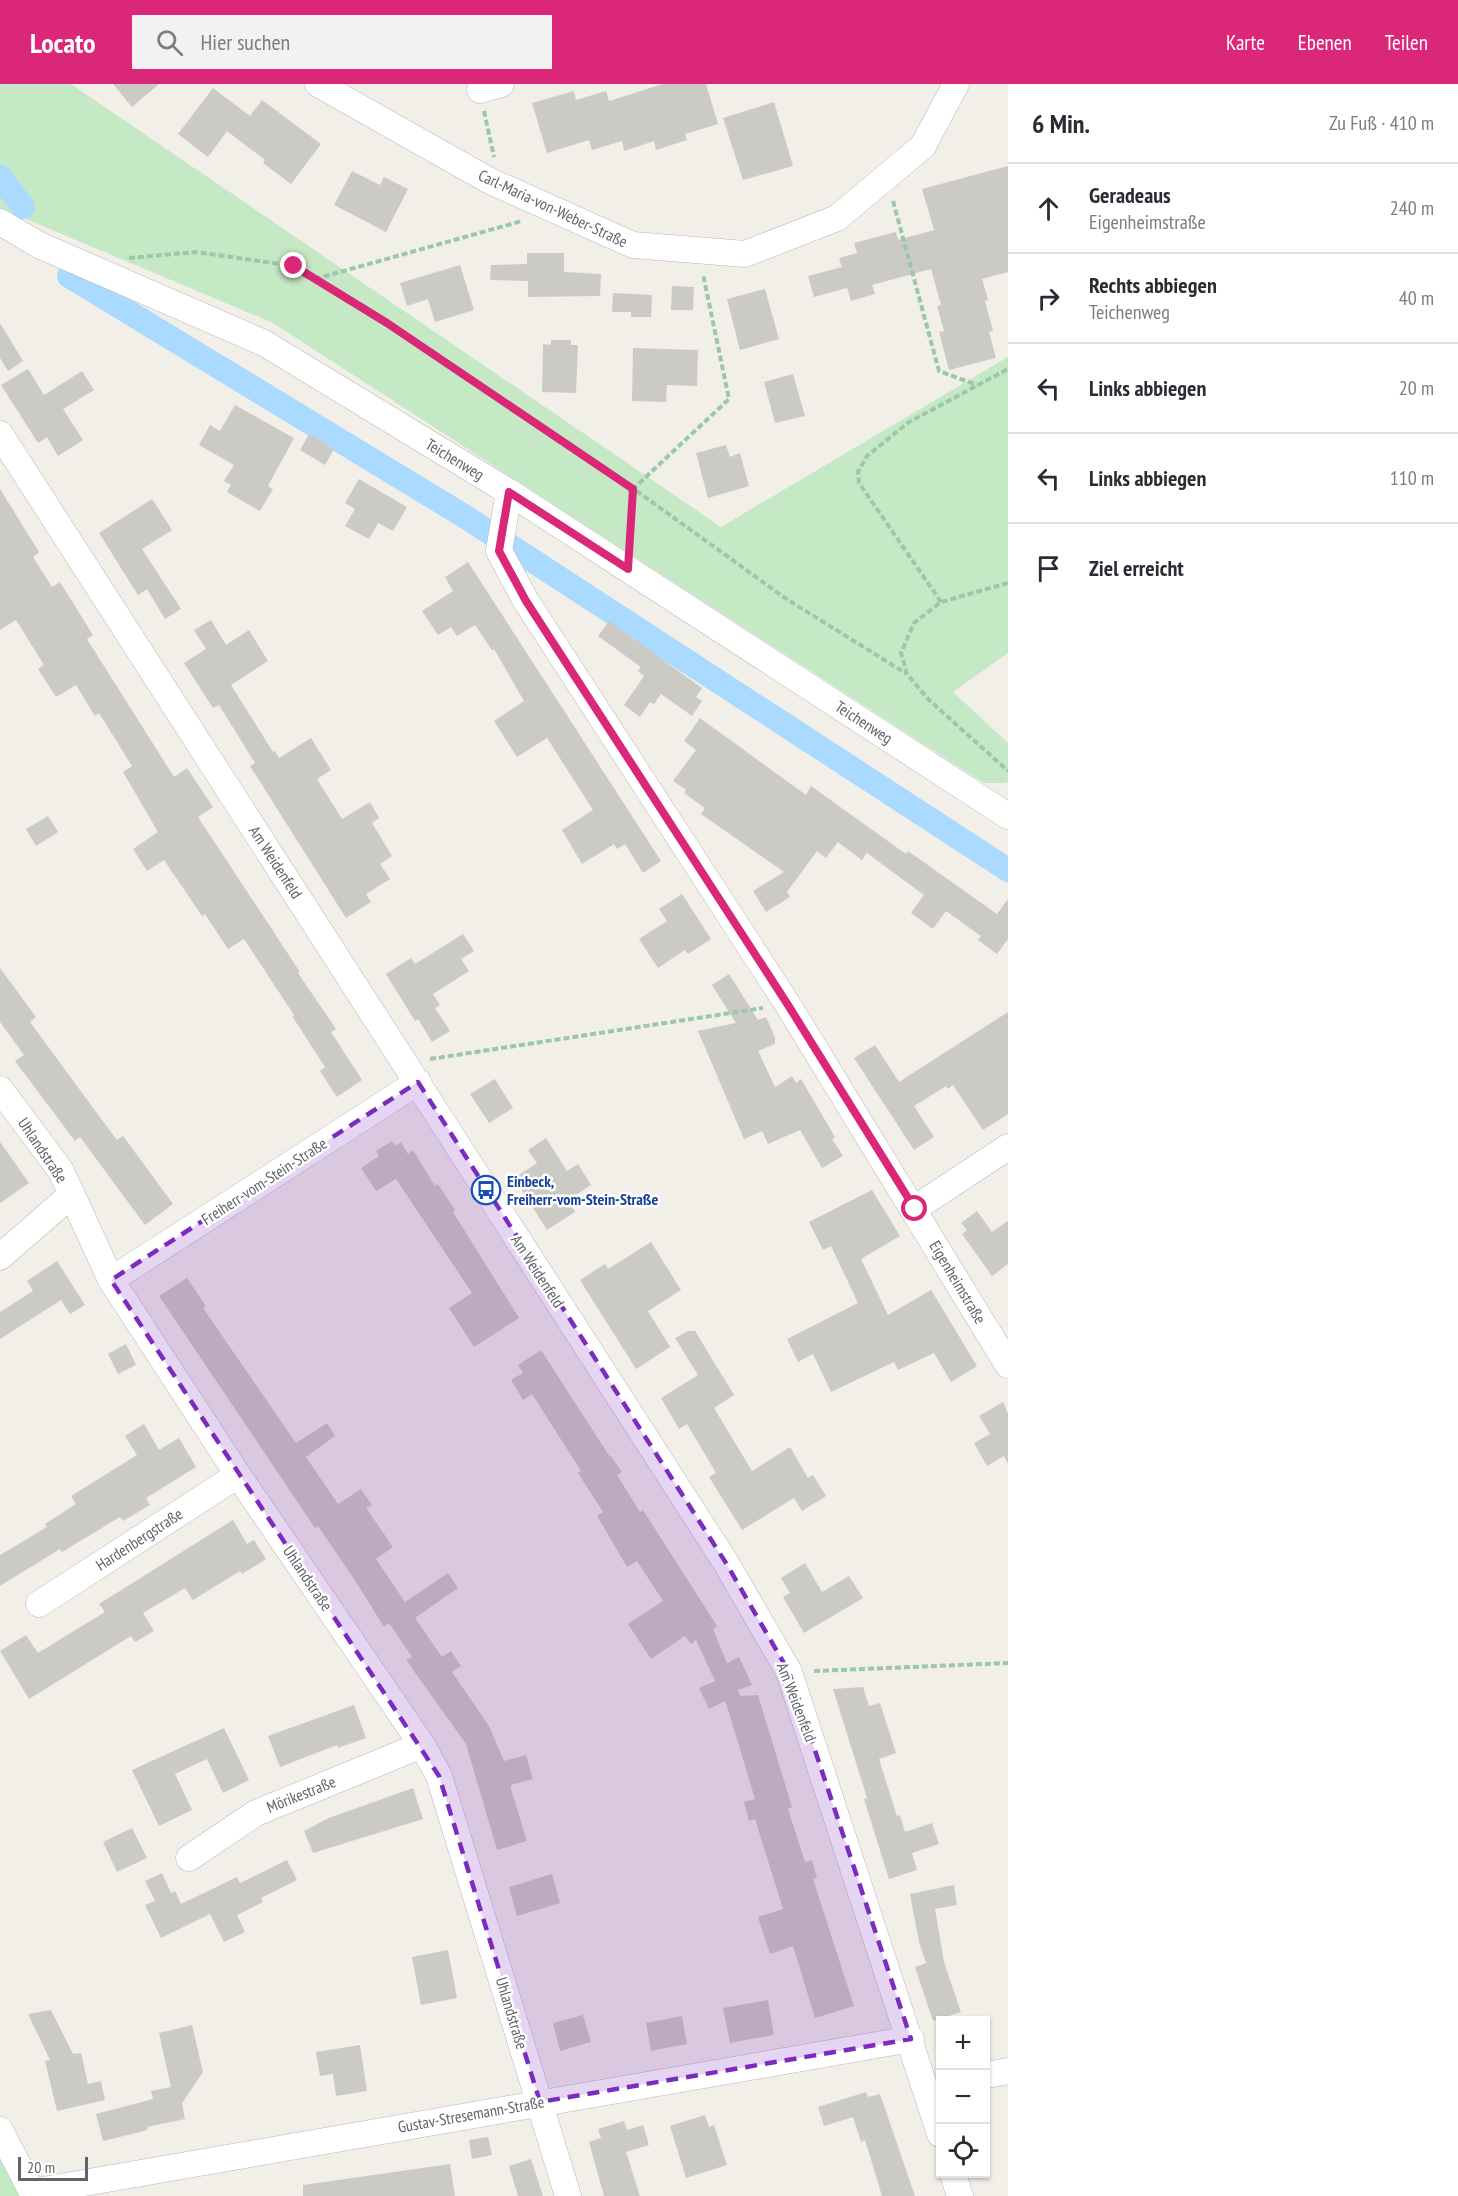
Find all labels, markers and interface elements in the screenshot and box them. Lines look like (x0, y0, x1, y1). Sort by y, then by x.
search box (132, 15, 552, 69)
text: Locato (30, 24, 96, 61)
icon: search (153, 26, 186, 59)
text: Hier suchen (201, 28, 290, 56)
text: Karte (1226, 29, 1265, 56)
text: Ebenen (1298, 29, 1352, 56)
text: Teilen (1385, 29, 1428, 56)
text: 6 Min. (1032, 107, 1090, 140)
text: Zu Fuß · 410 m (1329, 110, 1434, 136)
street label: Carl-Maria-von-Weber-Straße (475, 165, 631, 251)
text: Geradeaus (1089, 181, 1171, 209)
icon: ahead (1032, 192, 1065, 225)
text: 240 m (1390, 195, 1434, 221)
text: Eigenheimstraße (1089, 209, 1206, 235)
route end (280, 252, 306, 278)
text: Rechts abbiegen (1089, 271, 1217, 299)
icon: right (1032, 282, 1065, 315)
text: 40 m (1399, 285, 1434, 311)
text: Teichenweg (1089, 299, 1170, 325)
icon: left (1032, 372, 1065, 405)
text: Links abbiegen (1089, 374, 1206, 402)
text: 20 m (1399, 375, 1434, 401)
street label: Teichenweg (422, 434, 488, 484)
icon: left (1032, 462, 1065, 495)
text: Links abbiegen (1089, 464, 1206, 492)
text: 110 m (1390, 465, 1434, 491)
icon: arrive (1032, 552, 1065, 585)
text: Ziel erreicht (1089, 554, 1184, 582)
street label: Teichenweg (831, 696, 897, 748)
street label: Am Weidenfeld (245, 822, 307, 902)
street label: Uhlandstraße (14, 1114, 72, 1186)
street label: Freiherr-vom-Stein-Straße (197, 1133, 331, 1229)
place label: Einbeck, Freiherr-vom-Stein-Straße (507, 1171, 658, 1209)
bus stop icon: Einbeck, Freiherr-vom-Stein-Straße (470, 1174, 502, 1206)
route start (901, 1195, 927, 1221)
street label: Am Weidenfeld (507, 1231, 569, 1311)
street label: Eigenheimstraße (925, 1237, 991, 1327)
street label: Hardenbergstraße (92, 1503, 186, 1575)
street label: Uhlandstraße (279, 1542, 337, 1614)
street label: Am Weidenfeld (773, 1660, 821, 1744)
street label: Mörikestraße (264, 1771, 338, 1817)
street label: Uhlandstraße (492, 1974, 532, 2052)
map controls (936, 2016, 990, 2178)
button: + (936, 2016, 990, 2070)
button: − (936, 2070, 990, 2124)
street label: Gustav-Stresemann-Straße (396, 2091, 546, 2137)
button: locate (936, 2124, 990, 2178)
scale bar (18, 2154, 88, 2182)
text: 20 m (27, 2157, 55, 2177)

